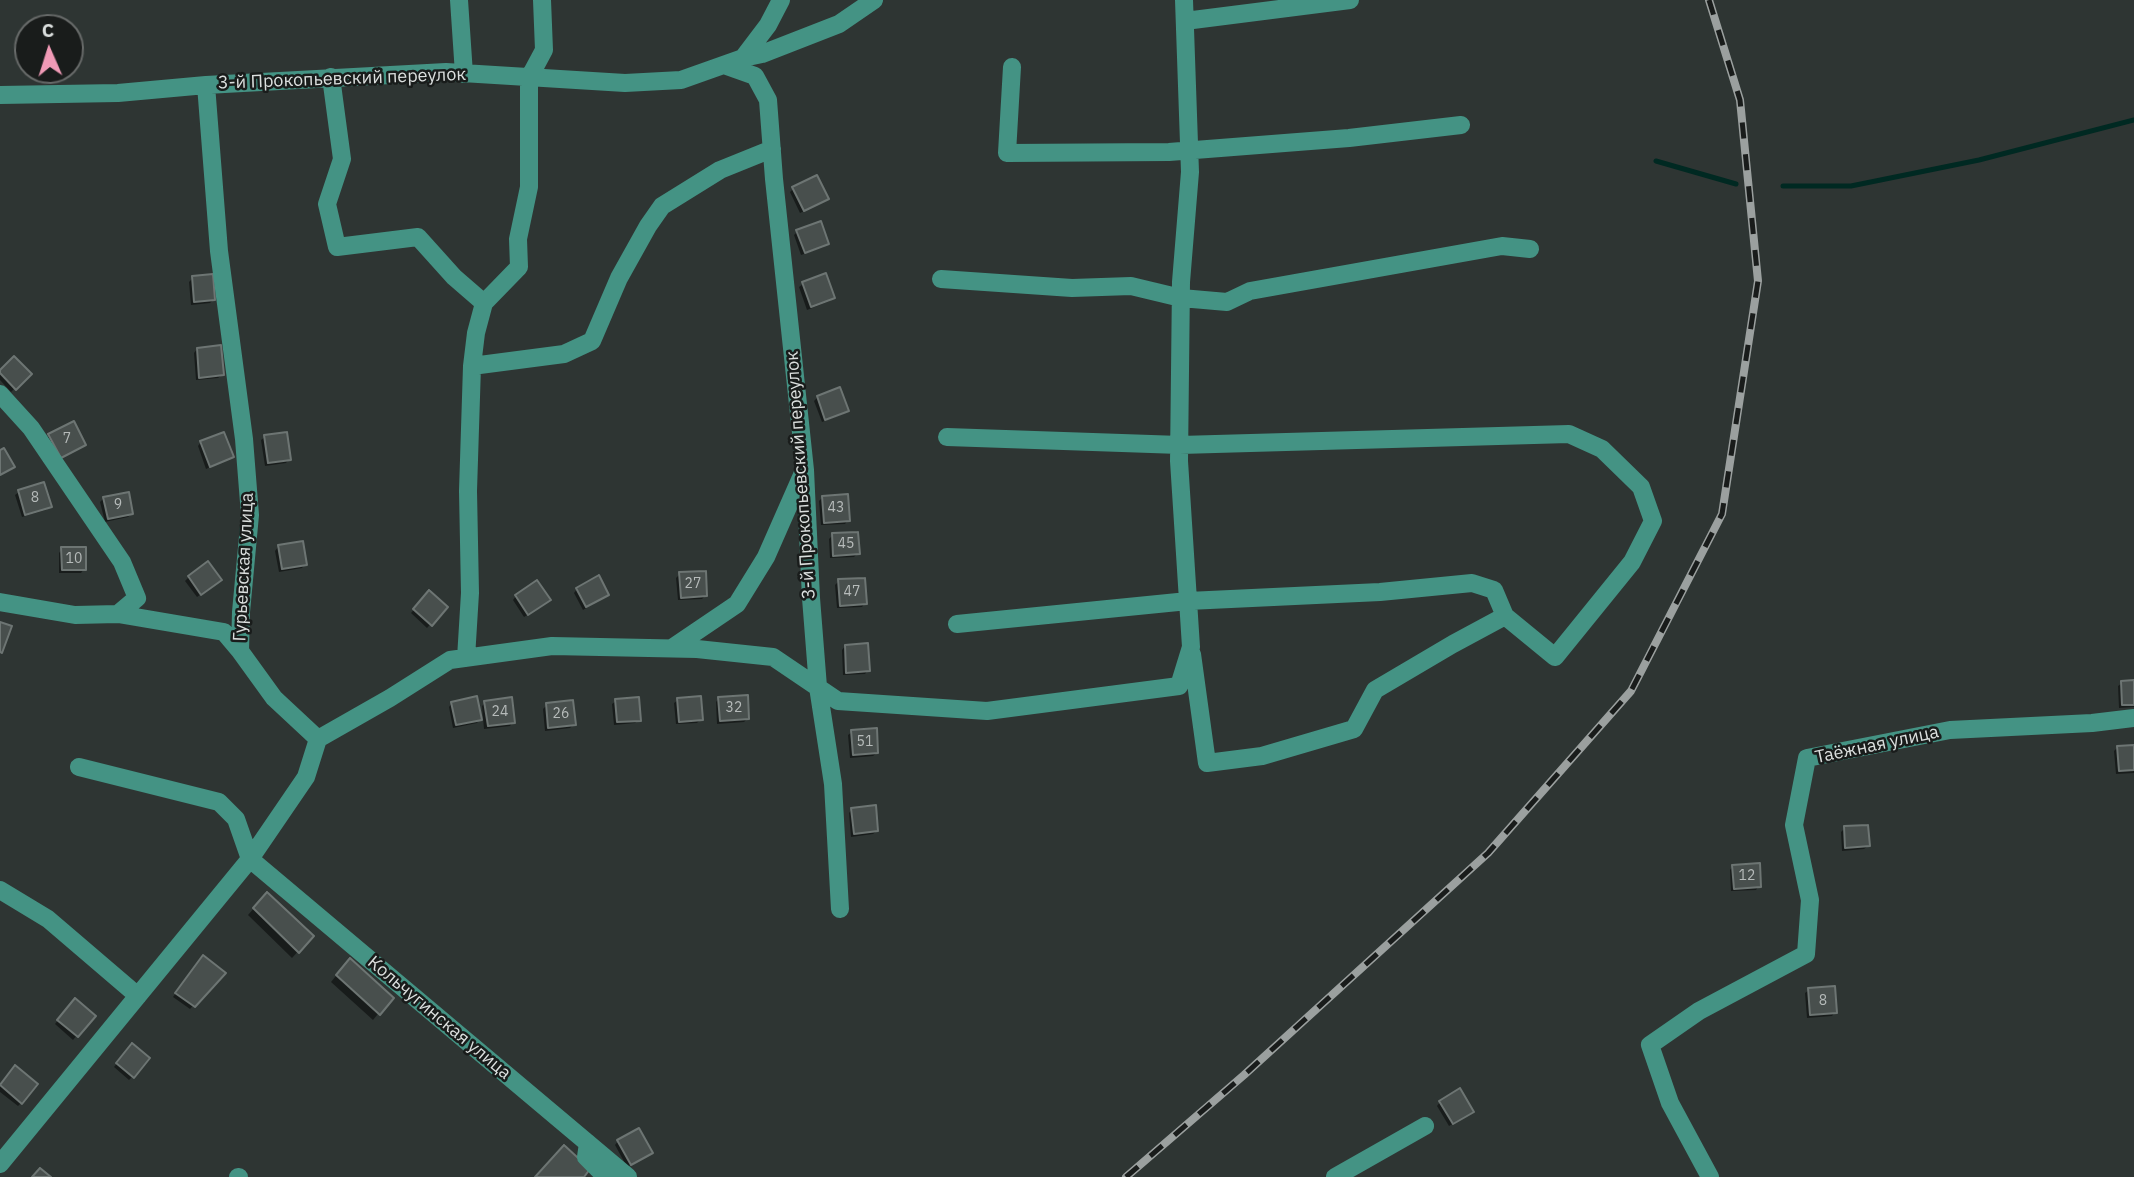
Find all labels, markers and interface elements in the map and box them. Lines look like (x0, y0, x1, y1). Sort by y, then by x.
north arrow (14, 14, 84, 84)
text: С (41, 18, 55, 42)
street label: 3-й Прокопьевский переулок (217, 64, 467, 94)
street label: 3-й Прокопьевский переулок (782, 350, 820, 600)
house number: 7 (63, 431, 71, 447)
house number: 8 (31, 490, 39, 506)
street label: Гурьевская улица (229, 492, 259, 642)
house number: 9 (114, 497, 122, 513)
house number: 43 (828, 500, 844, 516)
house number: 45 (838, 536, 854, 552)
house number: 10 (66, 551, 82, 567)
house number: 27 (685, 576, 701, 592)
house number: 47 (844, 584, 860, 600)
house number: 32 (726, 700, 742, 716)
house number: 24 (492, 704, 508, 720)
house number: 26 (553, 706, 569, 722)
street label: Таёжная улица (1813, 721, 1941, 769)
house number: 51 (857, 734, 873, 750)
house number: 12 (1739, 868, 1755, 884)
street label: Кольчугинская улица (363, 952, 515, 1084)
house number: 8 (1819, 993, 1827, 1009)

